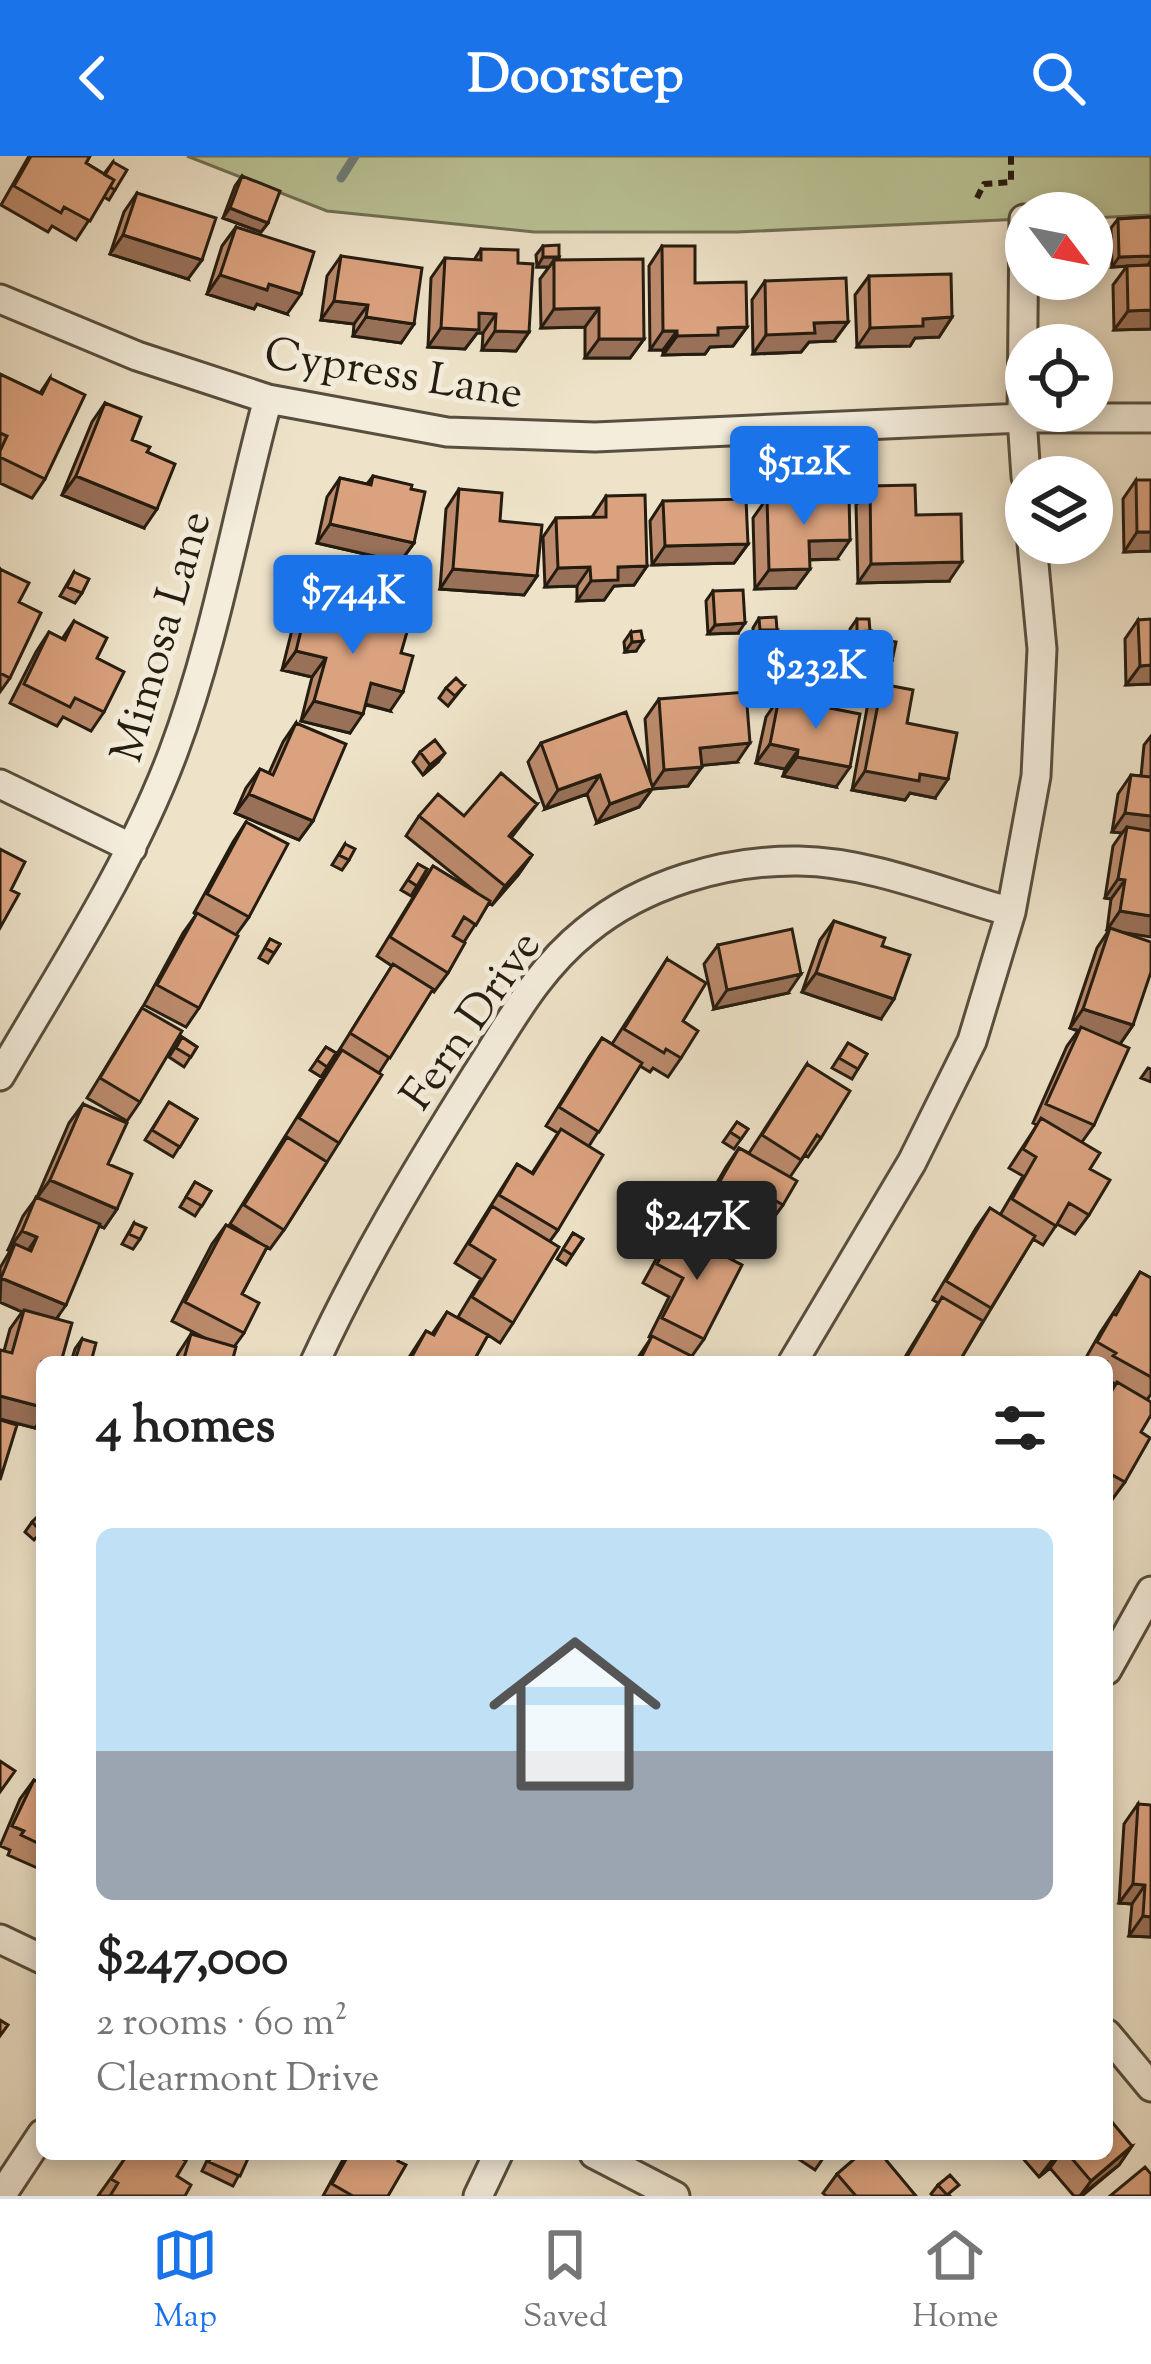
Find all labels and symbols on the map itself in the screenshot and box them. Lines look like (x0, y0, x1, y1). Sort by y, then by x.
north arrow (1005, 192, 1113, 300)
street label: Cypress Lane (259, 324, 527, 429)
pin: $512K (720, 426, 888, 528)
street label: Mimosa Lane (97, 504, 231, 771)
pin: $744K (269, 555, 437, 657)
pin: $232K (732, 630, 900, 732)
street label: Fern Drive (388, 919, 559, 1125)
pin: $247K (613, 1181, 781, 1283)

